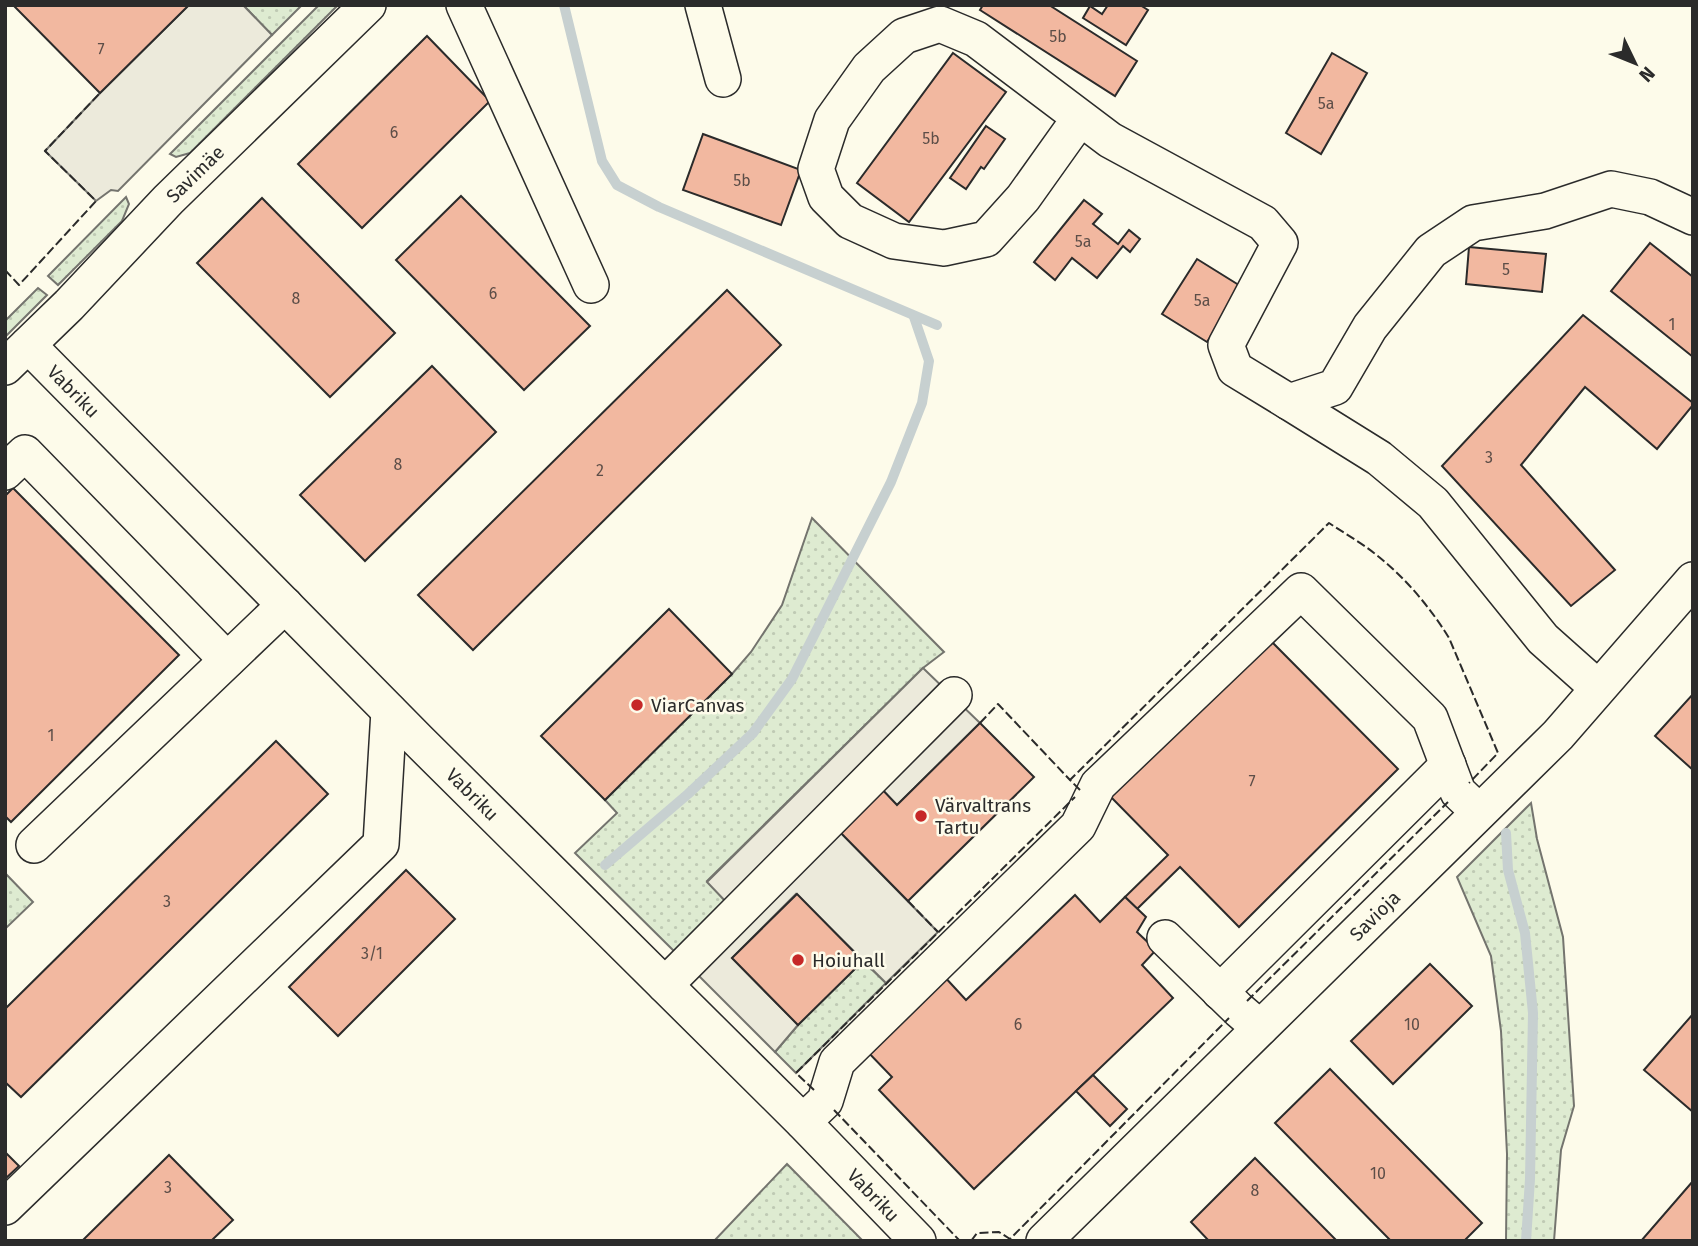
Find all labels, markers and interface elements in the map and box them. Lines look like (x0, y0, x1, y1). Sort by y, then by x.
house number: 5b (1049, 27, 1067, 46)
north arrow (1600, 28, 1670, 98)
house number: 7 (97, 40, 105, 59)
text: N (1634, 62, 1660, 87)
house number: 5a (1318, 94, 1334, 113)
house number: 6 (390, 123, 398, 142)
house number: 5b (922, 129, 940, 148)
street label: Savimäe (161, 141, 229, 208)
house number: 5b (733, 171, 751, 190)
house number: 5a (1075, 232, 1091, 251)
house number: 5 (1502, 260, 1510, 279)
house number: 6 (489, 284, 497, 303)
house number: 8 (292, 289, 301, 308)
house number: 5a (1194, 291, 1210, 310)
house number: 1 (1669, 315, 1675, 334)
street label: Vabriku (42, 360, 104, 423)
house number: 3 (1485, 448, 1493, 467)
house number: 8 (394, 455, 403, 474)
house number: 2 (596, 461, 604, 480)
place label: ViarCanvas (651, 694, 745, 717)
marker: ViarCanvas (629, 697, 645, 713)
house number: 1 (48, 726, 54, 745)
street label: Vabriku (441, 764, 503, 826)
house number: 7 (1248, 772, 1256, 791)
place label: Värvaltrans Tartu (935, 794, 1031, 839)
marker: Värvaltrans Tartu (913, 808, 929, 824)
street label: Savioja (1345, 886, 1405, 946)
house number: 3 (163, 892, 171, 911)
house number: 3/1 (361, 944, 383, 963)
place label: Hoiuhall (812, 949, 885, 972)
marker: Hoiuhall (790, 952, 806, 968)
house number: 6 (1014, 1015, 1022, 1034)
house number: 10 (1404, 1015, 1420, 1034)
street label: Vabriku (842, 1164, 904, 1227)
house number: 10 (1370, 1164, 1386, 1183)
house number: 3 (164, 1178, 172, 1197)
house number: 8 (1251, 1181, 1260, 1200)

